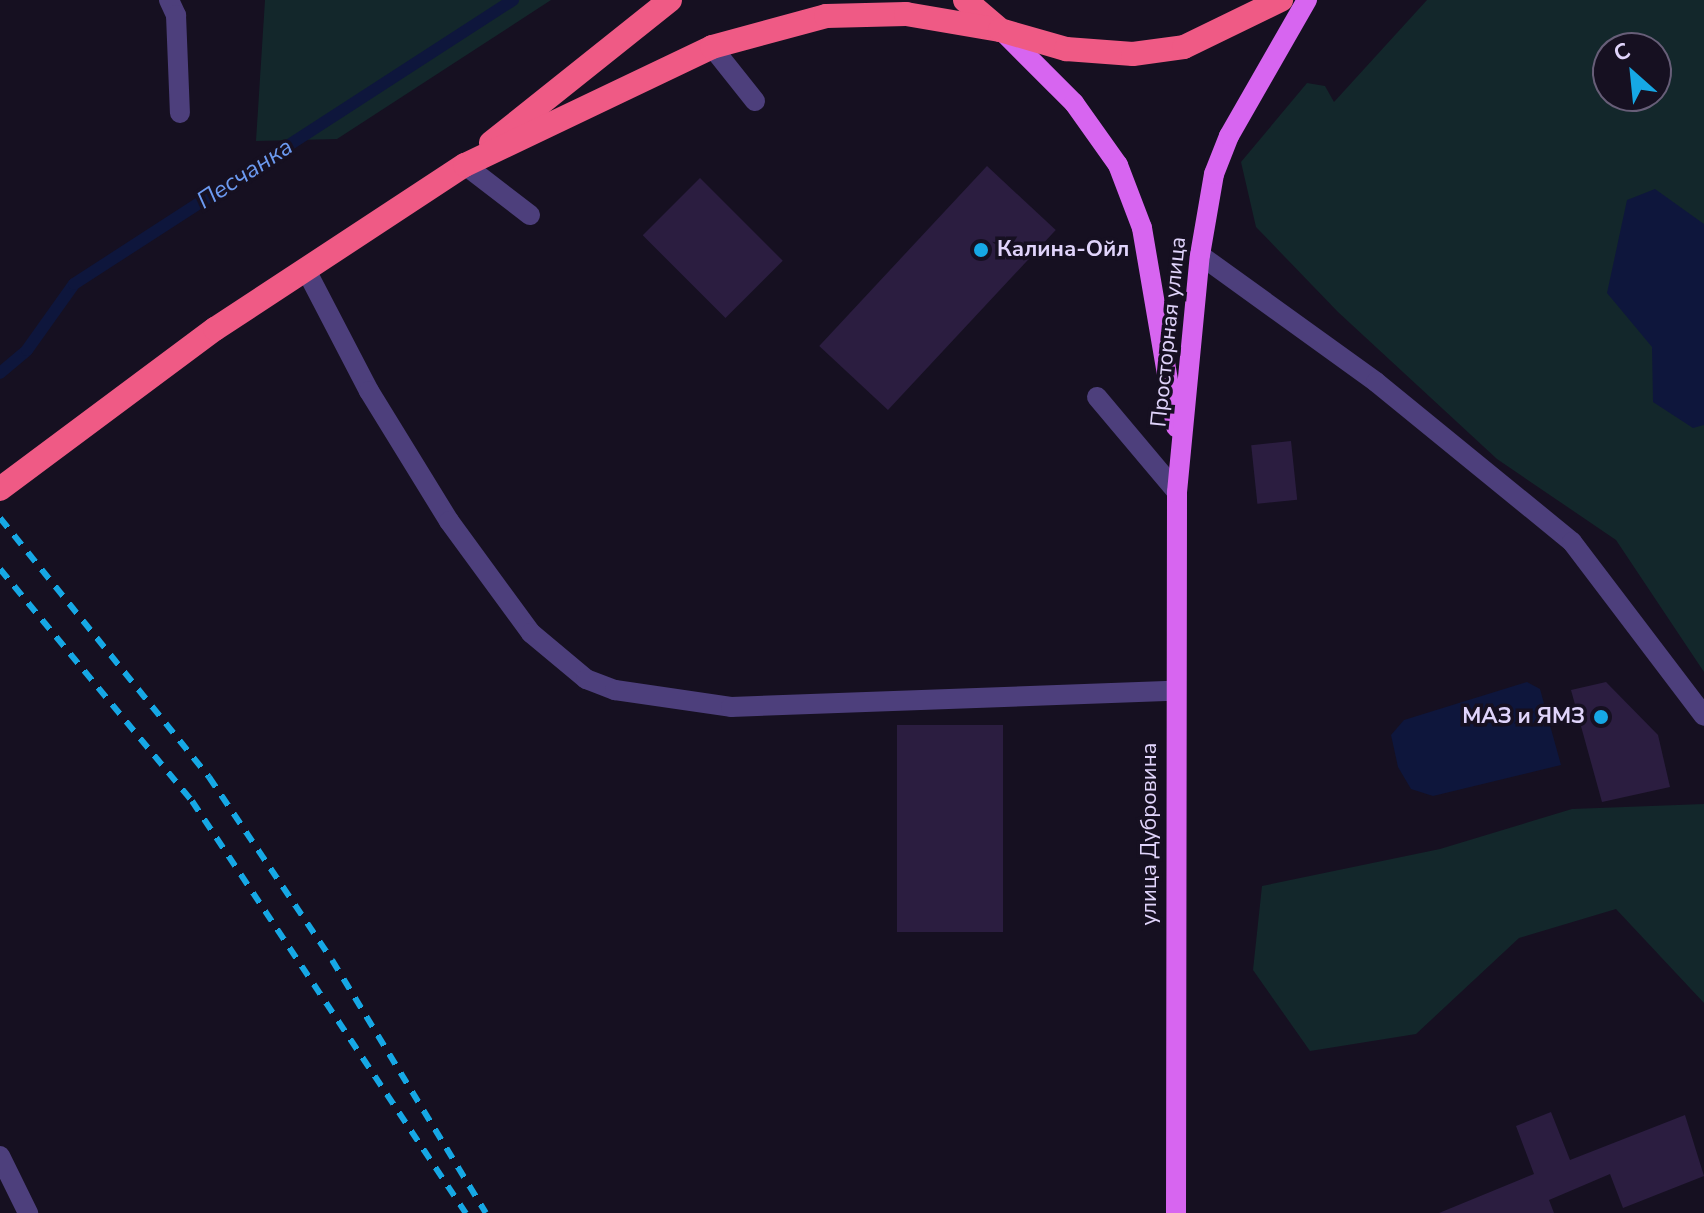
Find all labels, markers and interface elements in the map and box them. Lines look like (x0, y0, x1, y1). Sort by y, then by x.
north arrow (1592, 32, 1672, 112)
text: С (1609, 36, 1635, 69)
water label: Песчанка (192, 132, 298, 216)
street label: Просторная улица (1146, 235, 1192, 429)
place label: Калина-Ойл (997, 237, 1129, 263)
marker: Калина-Ойл (972, 241, 990, 259)
place label: МАЗ и ЯМЗ (1462, 704, 1585, 730)
marker: МАЗ и ЯМЗ (1592, 708, 1610, 726)
street label: улица Дубровина (1137, 743, 1163, 925)

